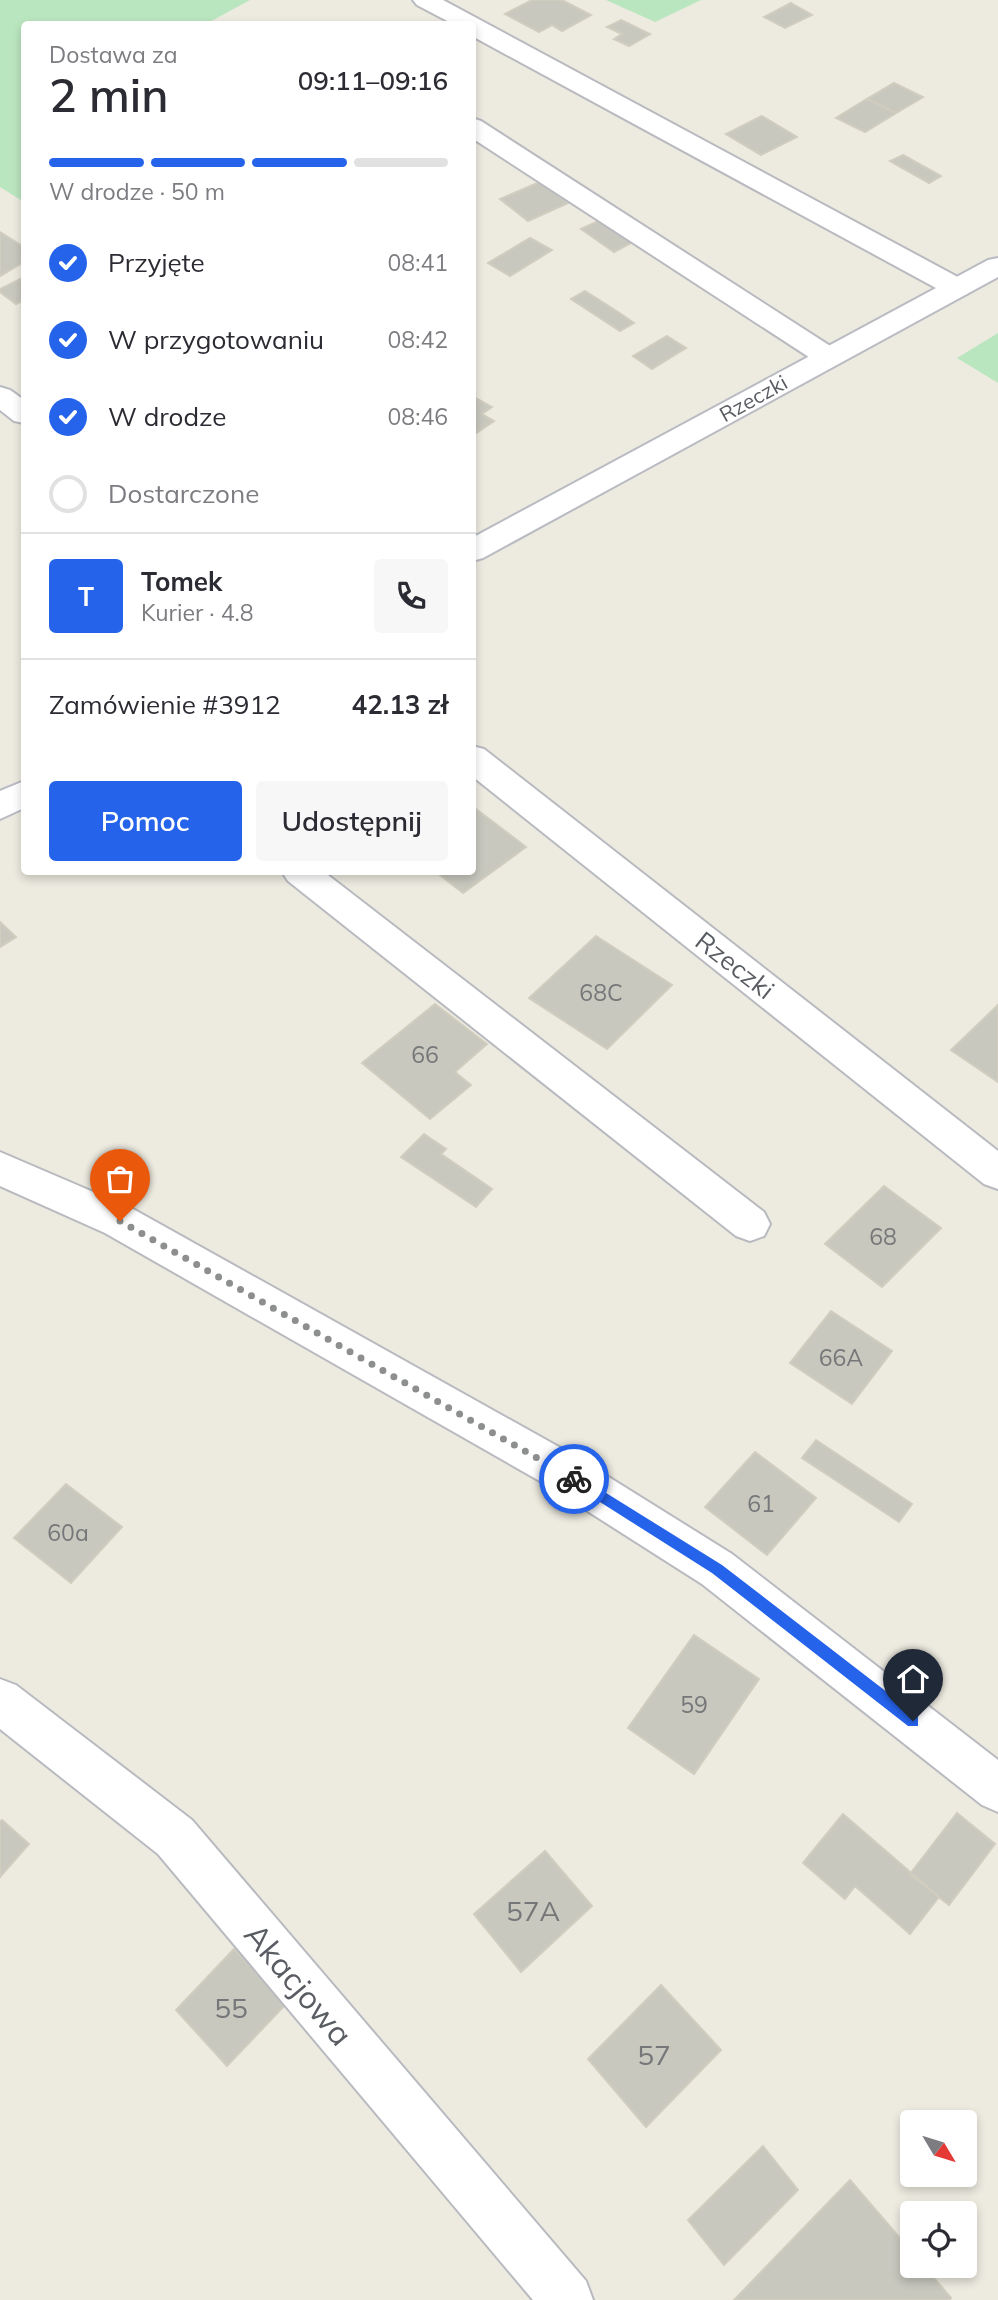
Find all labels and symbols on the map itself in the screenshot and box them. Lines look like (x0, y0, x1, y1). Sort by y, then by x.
street label: Rzeczki (714, 369, 792, 427)
street label: Rzeczki (689, 924, 781, 1006)
house number: 68C (579, 978, 623, 1007)
house number: 66 (411, 1040, 439, 1069)
pin (90, 1149, 150, 1221)
house number: 68 (869, 1222, 897, 1251)
house number: 66A (819, 1343, 863, 1372)
courier (539, 1444, 609, 1514)
house number: 61 (747, 1489, 775, 1518)
house number: 60a (47, 1518, 89, 1547)
pin (883, 1649, 943, 1721)
house number: 59 (680, 1690, 708, 1719)
house number: 57A (506, 1893, 561, 1928)
street label: Akacjowa (236, 1915, 362, 2053)
house number: 55 (214, 1990, 248, 2025)
house number: 57 (637, 2037, 671, 2072)
north arrow (900, 2110, 976, 2188)

